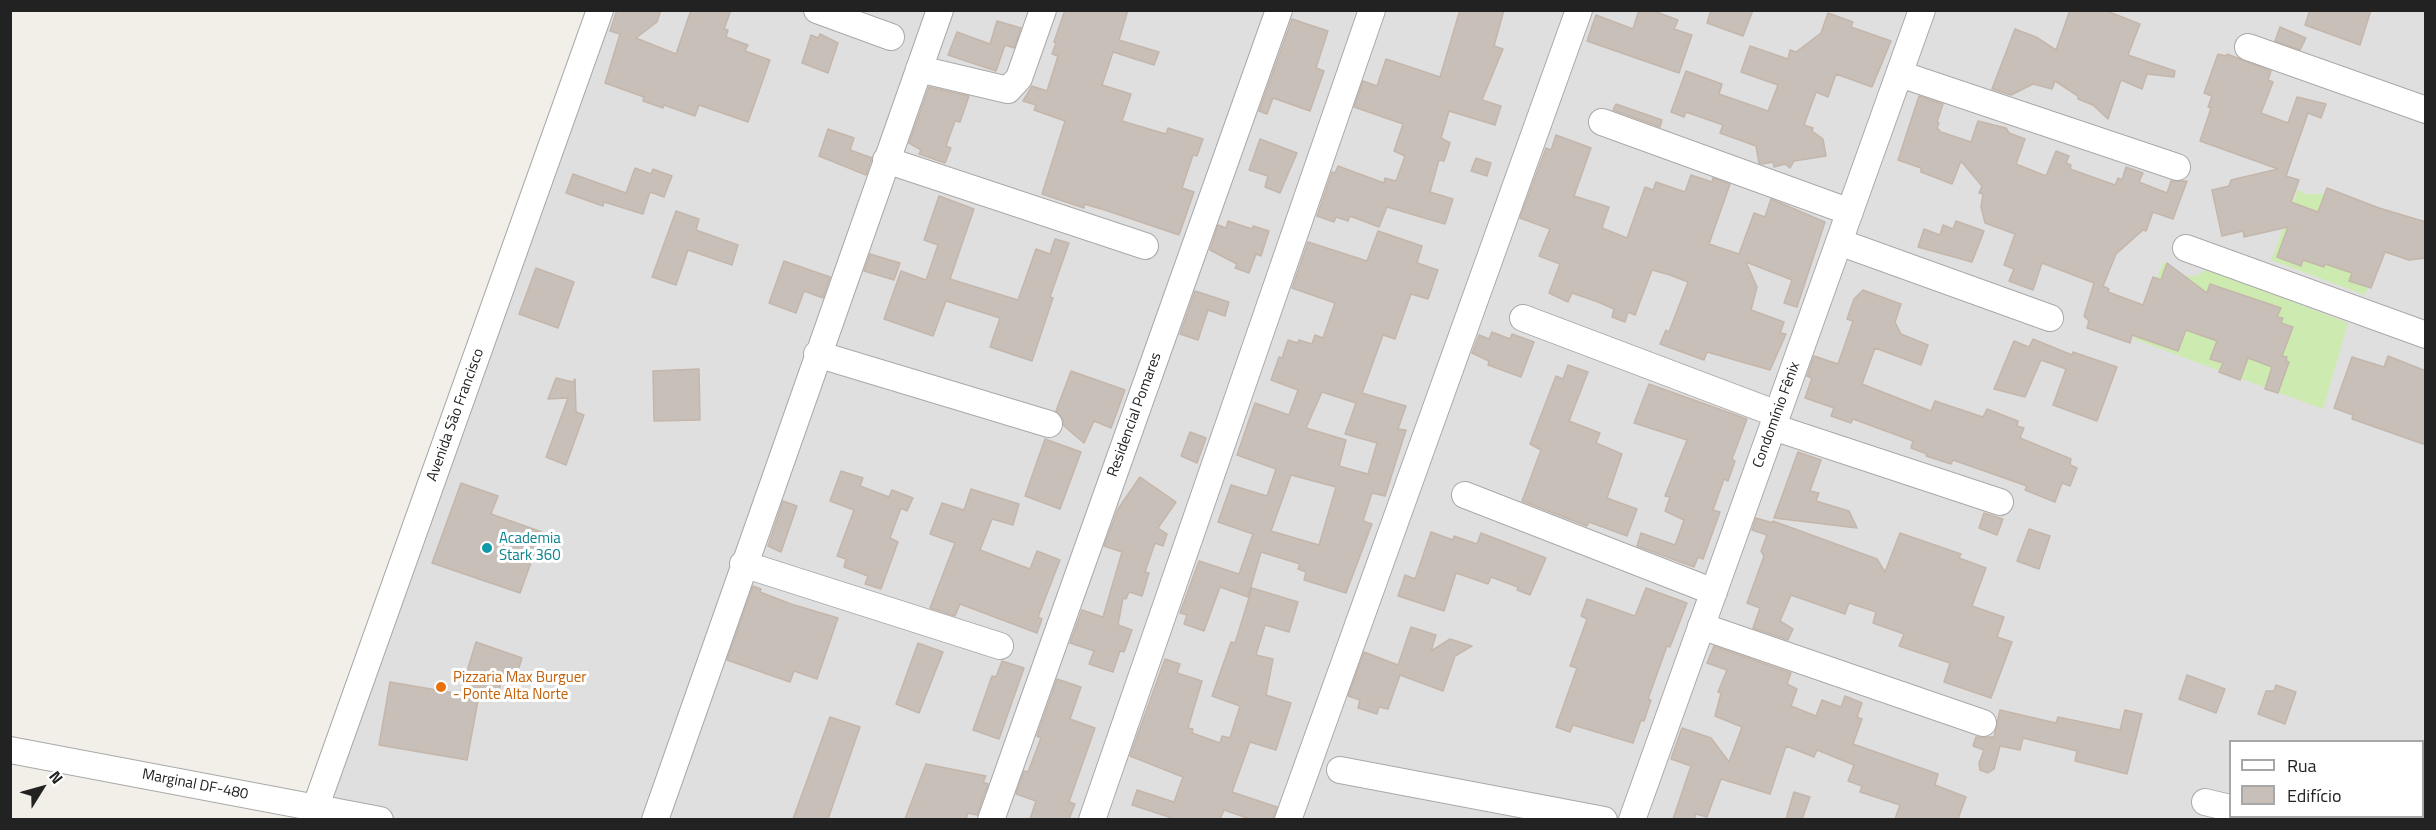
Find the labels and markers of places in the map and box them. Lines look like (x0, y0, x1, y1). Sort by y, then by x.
place label: Academia Stark 360 (499, 530, 561, 565)
marker: Academia Stark 360 (480, 541, 494, 555)
place label: Pizzaria Max Burguer - Ponte Alta Norte (453, 669, 587, 704)
marker: Pizzaria Max Burguer - Ponte Alta Norte (434, 680, 448, 694)

